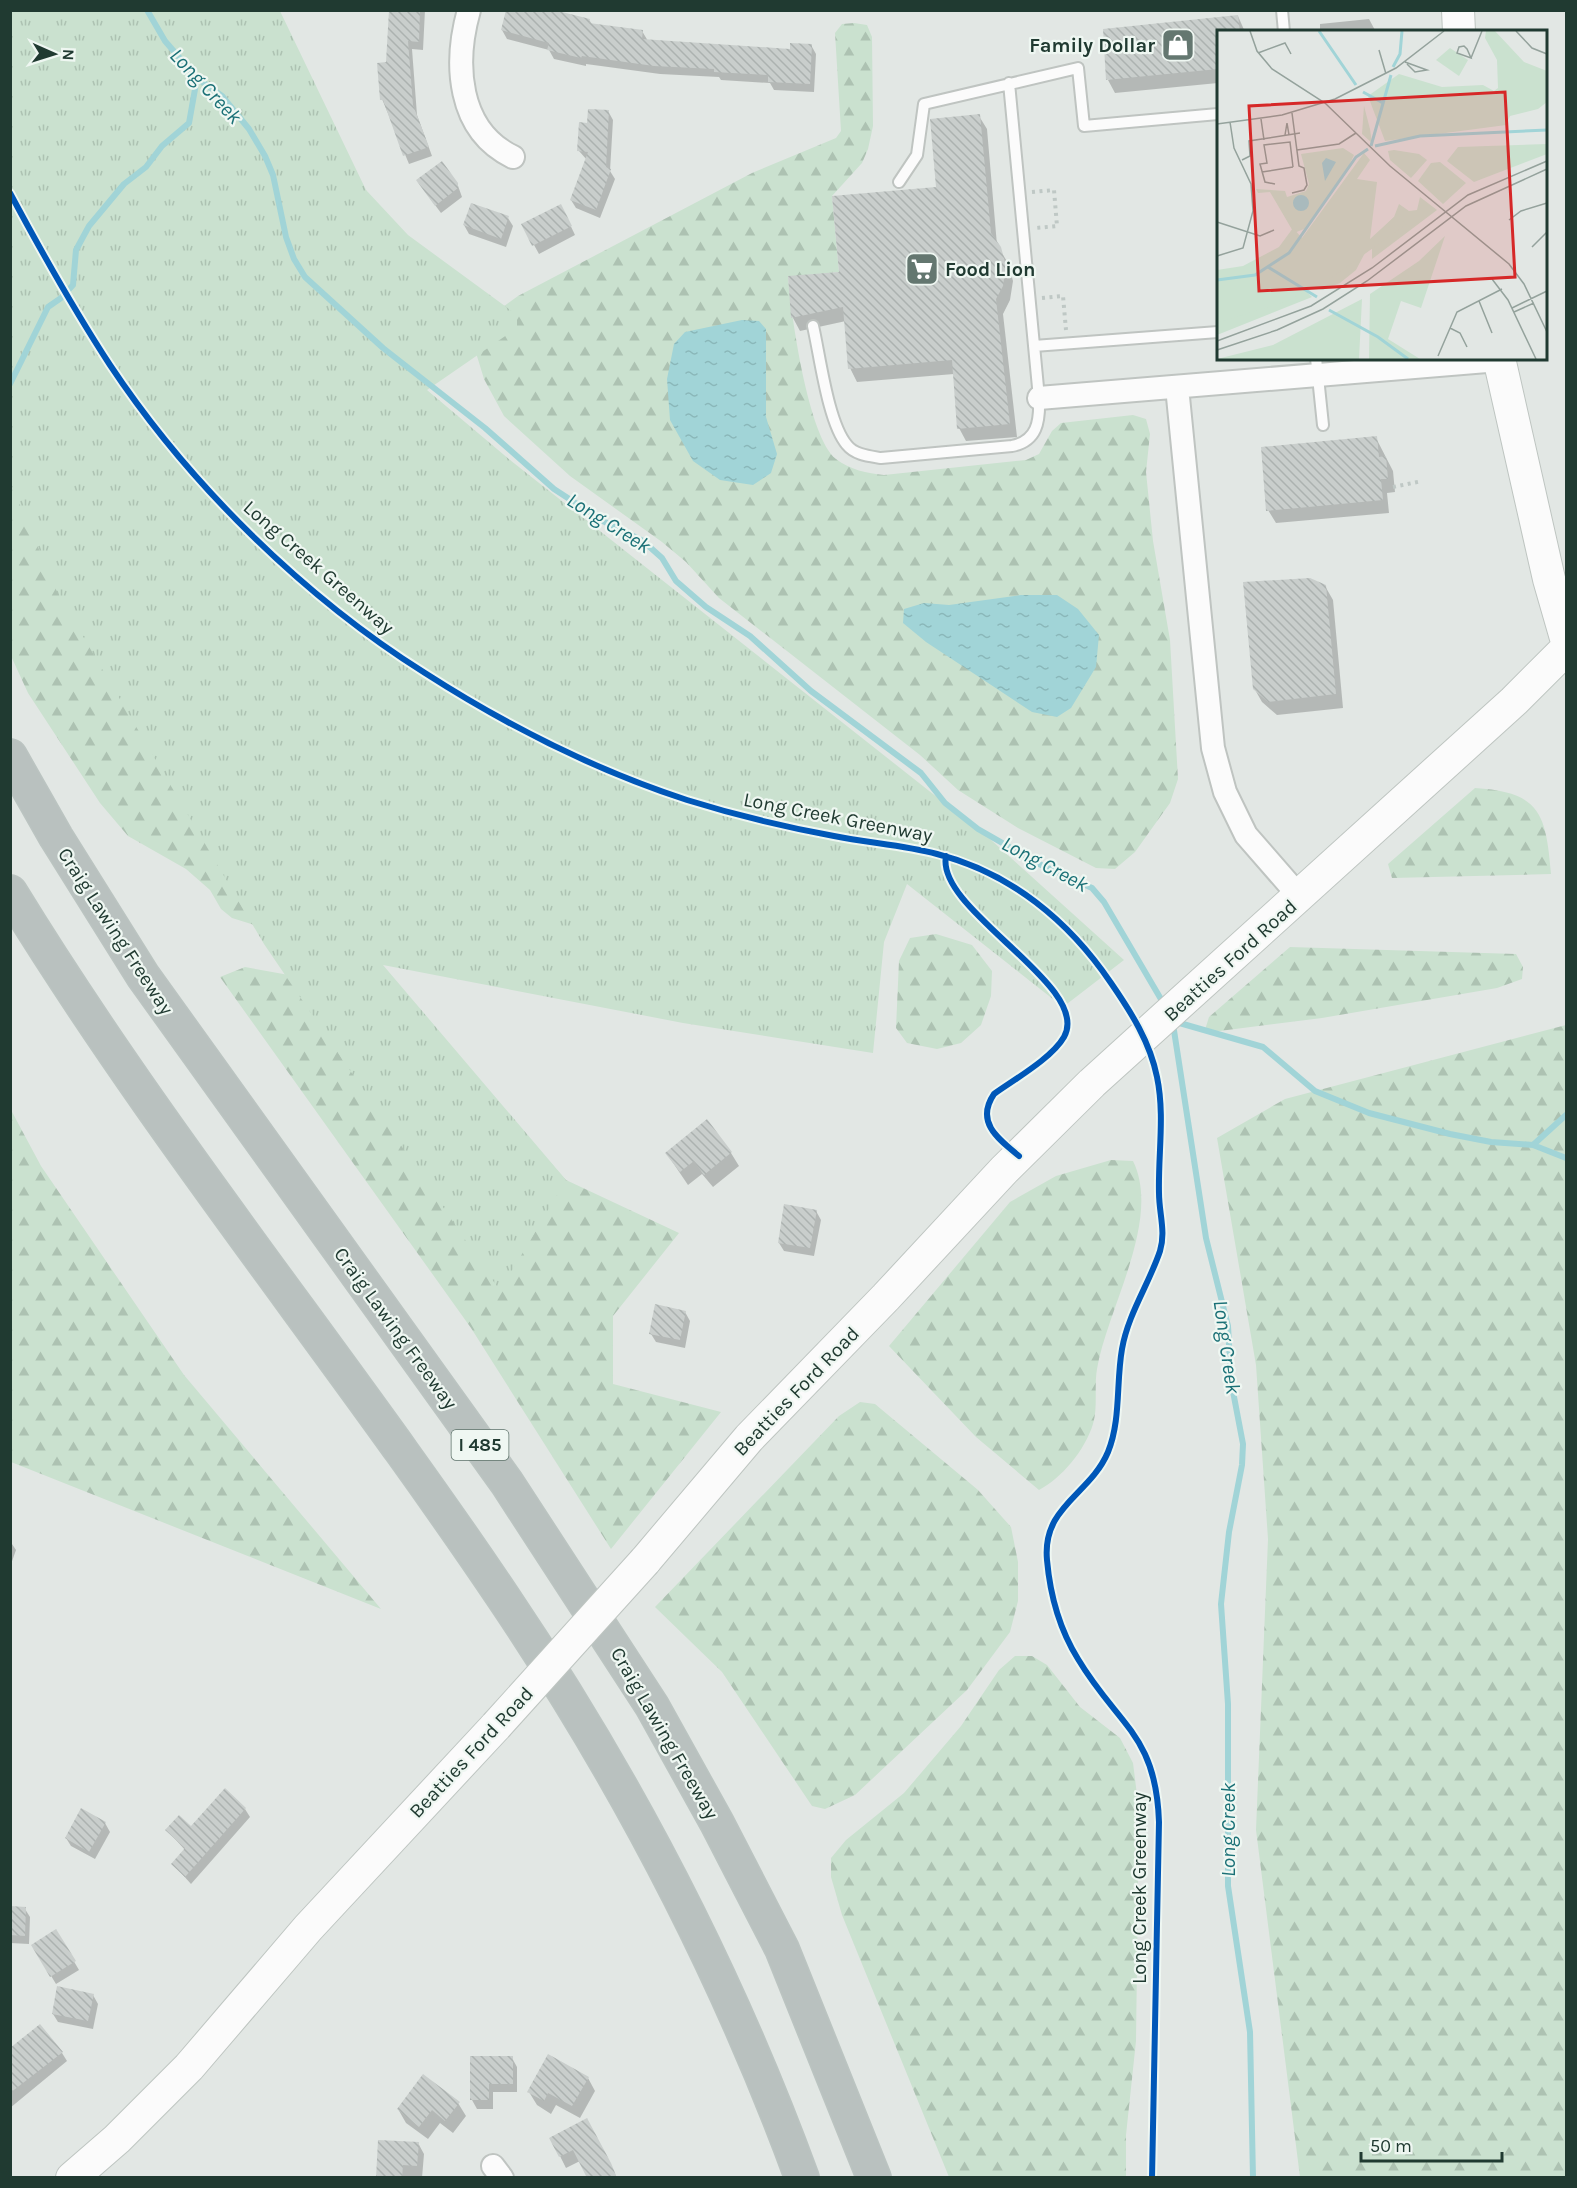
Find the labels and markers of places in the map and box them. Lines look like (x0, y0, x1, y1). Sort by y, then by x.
shop icon: Family Dollar (1160, 27, 1196, 63)
place label: Family Dollar (1029, 34, 1155, 57)
supermarket icon: Food Lion (904, 251, 940, 287)
place label: Food Lion (945, 258, 1036, 281)

